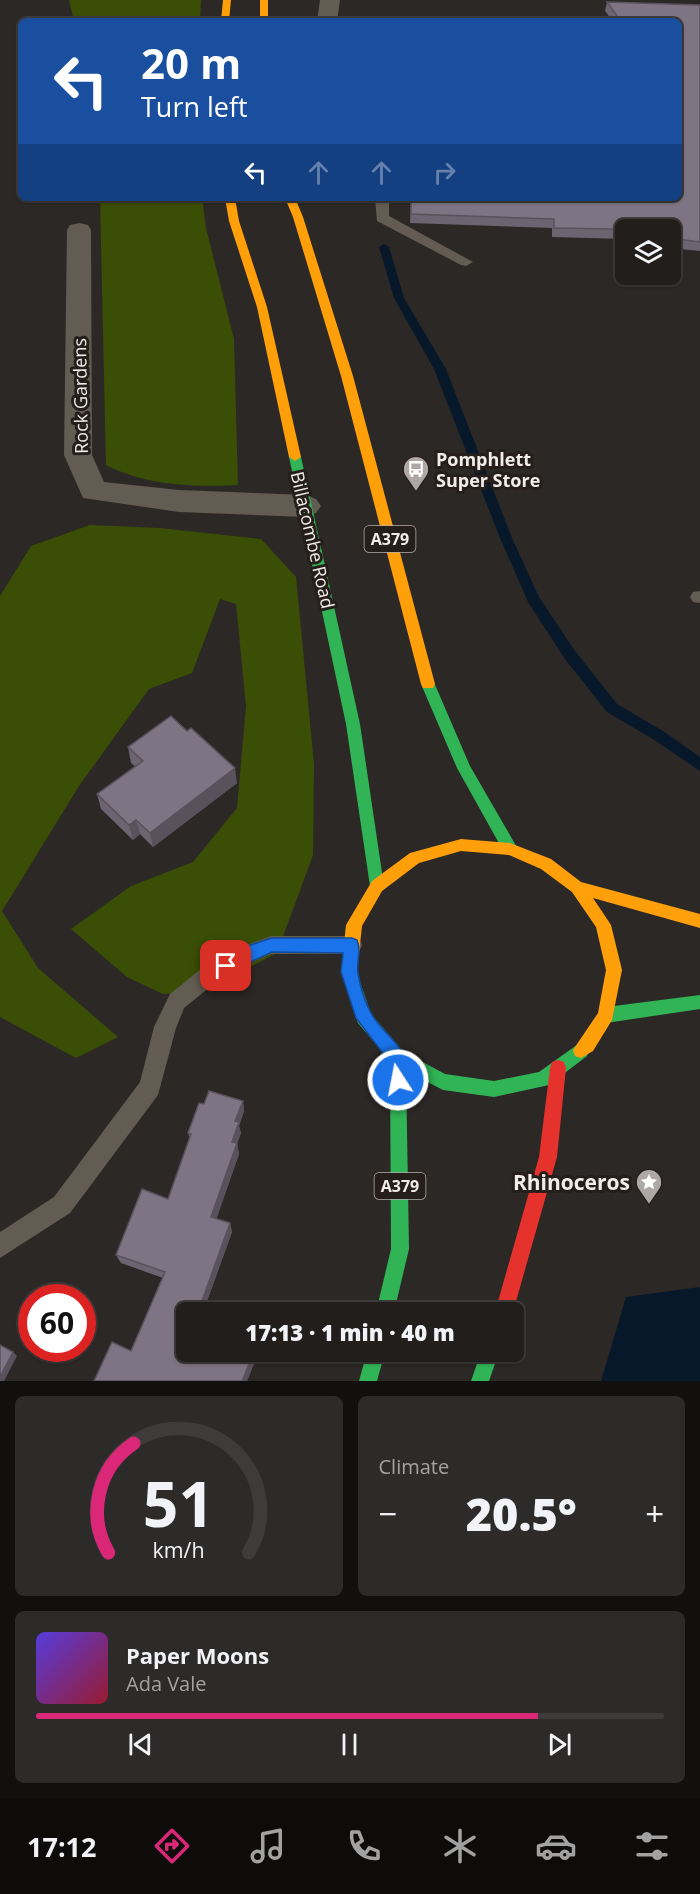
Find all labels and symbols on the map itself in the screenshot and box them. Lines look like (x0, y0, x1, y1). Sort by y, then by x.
street label: Rock Gardens (67, 338, 93, 454)
place label: Pomphlett Super Store (436, 447, 540, 492)
bus stop icon: Pomphlett Super Store (401, 454, 431, 492)
street label: Billacombe Road (286, 469, 340, 611)
road number: A379 (364, 526, 416, 552)
pin (200, 940, 251, 991)
position arrow (366, 1048, 430, 1112)
place icon: Rhinoceros (634, 1167, 664, 1205)
place label: Rhinoceros (513, 1168, 630, 1196)
road number: A379 (374, 1173, 426, 1199)
speed limit sign: 60 (18, 1284, 96, 1362)

